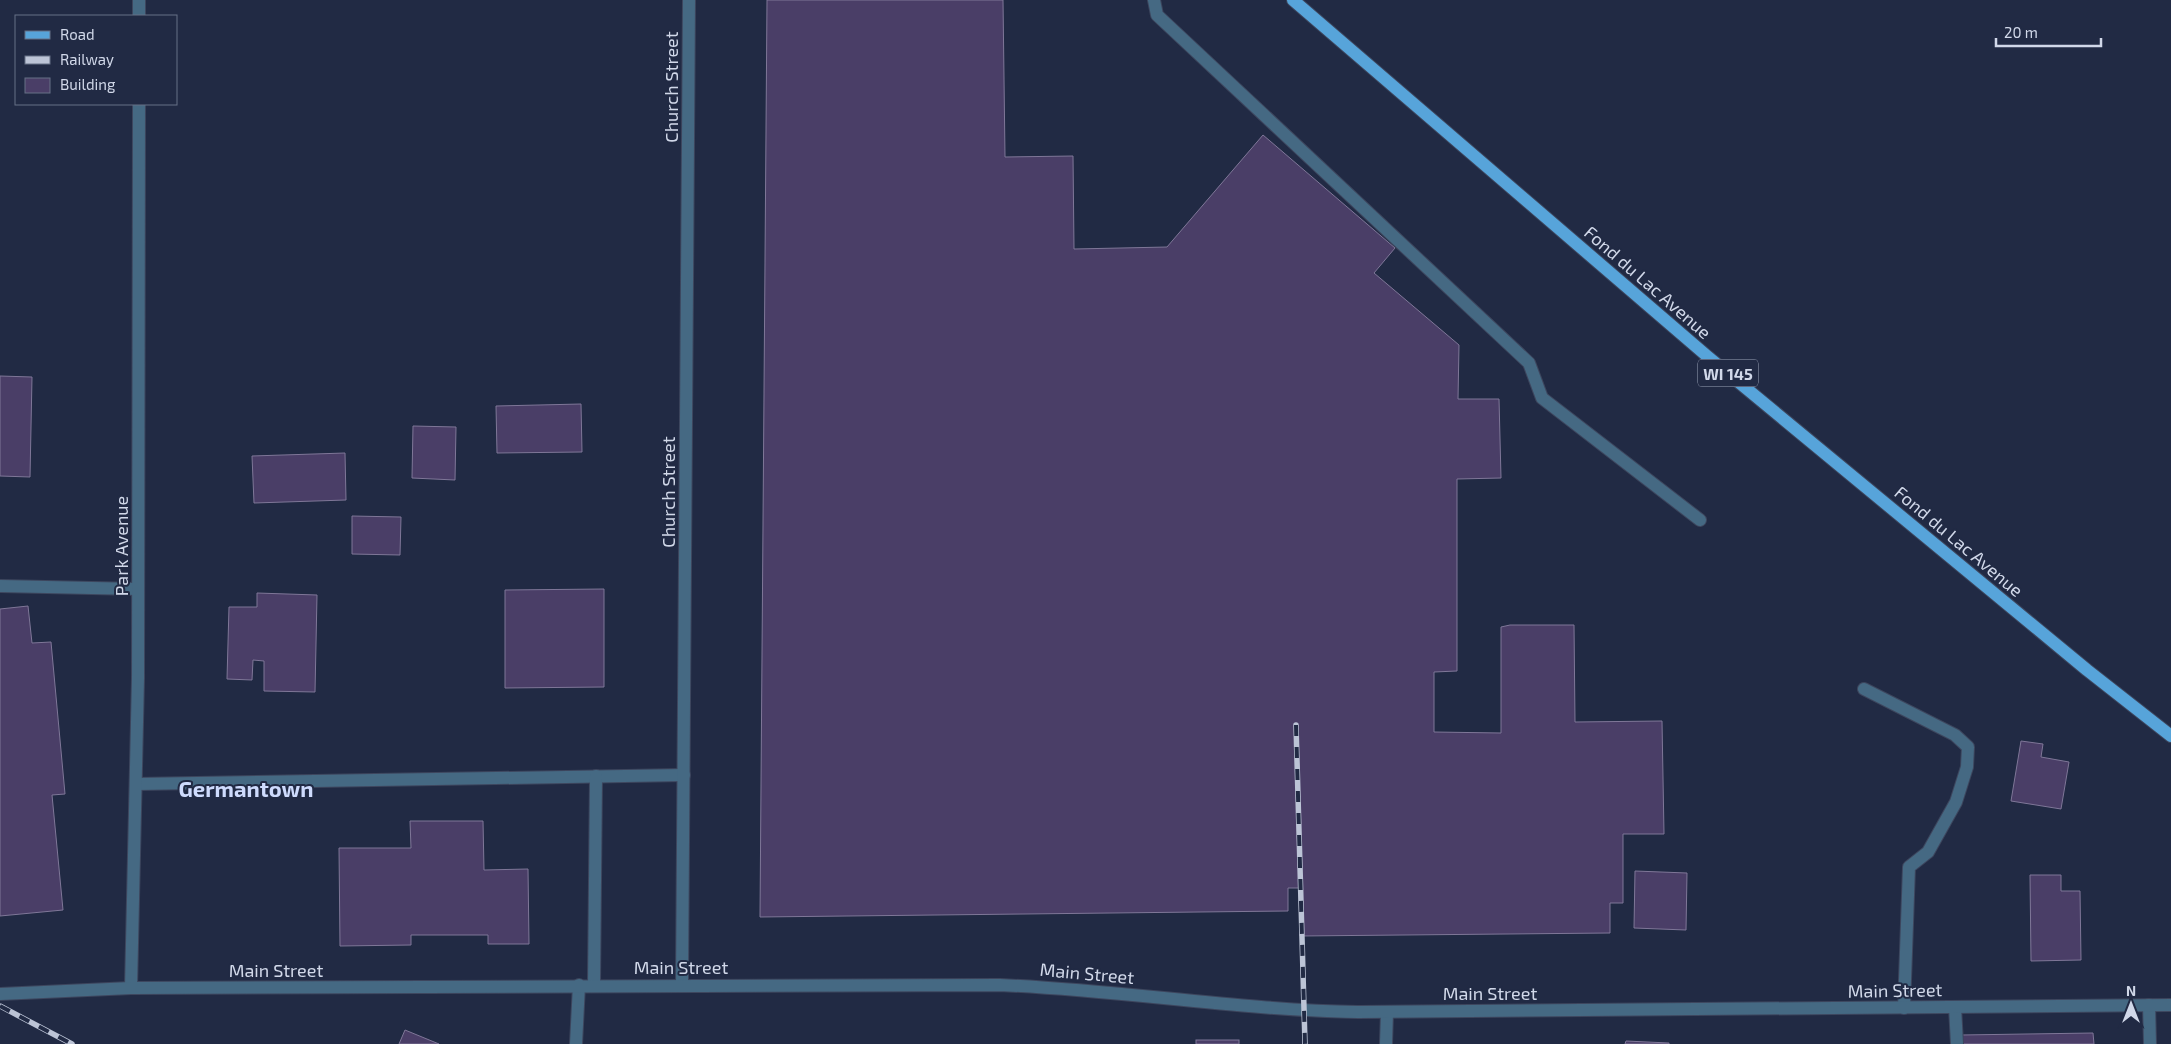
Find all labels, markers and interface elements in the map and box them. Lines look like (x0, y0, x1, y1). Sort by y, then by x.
legend (15, 15, 178, 105)
scale bar (1996, 15, 2101, 47)
text: 20 m (2004, 23, 2038, 41)
text: Road (60, 25, 95, 43)
street label: Church Street (660, 31, 682, 143)
text: Railway (60, 50, 114, 68)
text: Building (60, 75, 116, 93)
street label: Fond du Lac Avenue (1580, 221, 1716, 343)
road number: WI 145 (1698, 359, 1758, 386)
street label: Church Street (657, 436, 679, 548)
street label: Fond du Lac Avenue (1890, 481, 2028, 601)
street label: Park Avenue (110, 496, 132, 596)
district label: Germantown (178, 775, 314, 801)
street label: Main Street (634, 956, 728, 978)
street label: Main Street (1039, 958, 1135, 988)
street label: Main Street (229, 959, 323, 981)
street label: Main Street (1847, 978, 1943, 1002)
north arrow (2106, 979, 2156, 1029)
street label: Main Street (1443, 982, 1537, 1004)
text: N (2126, 982, 2136, 999)

